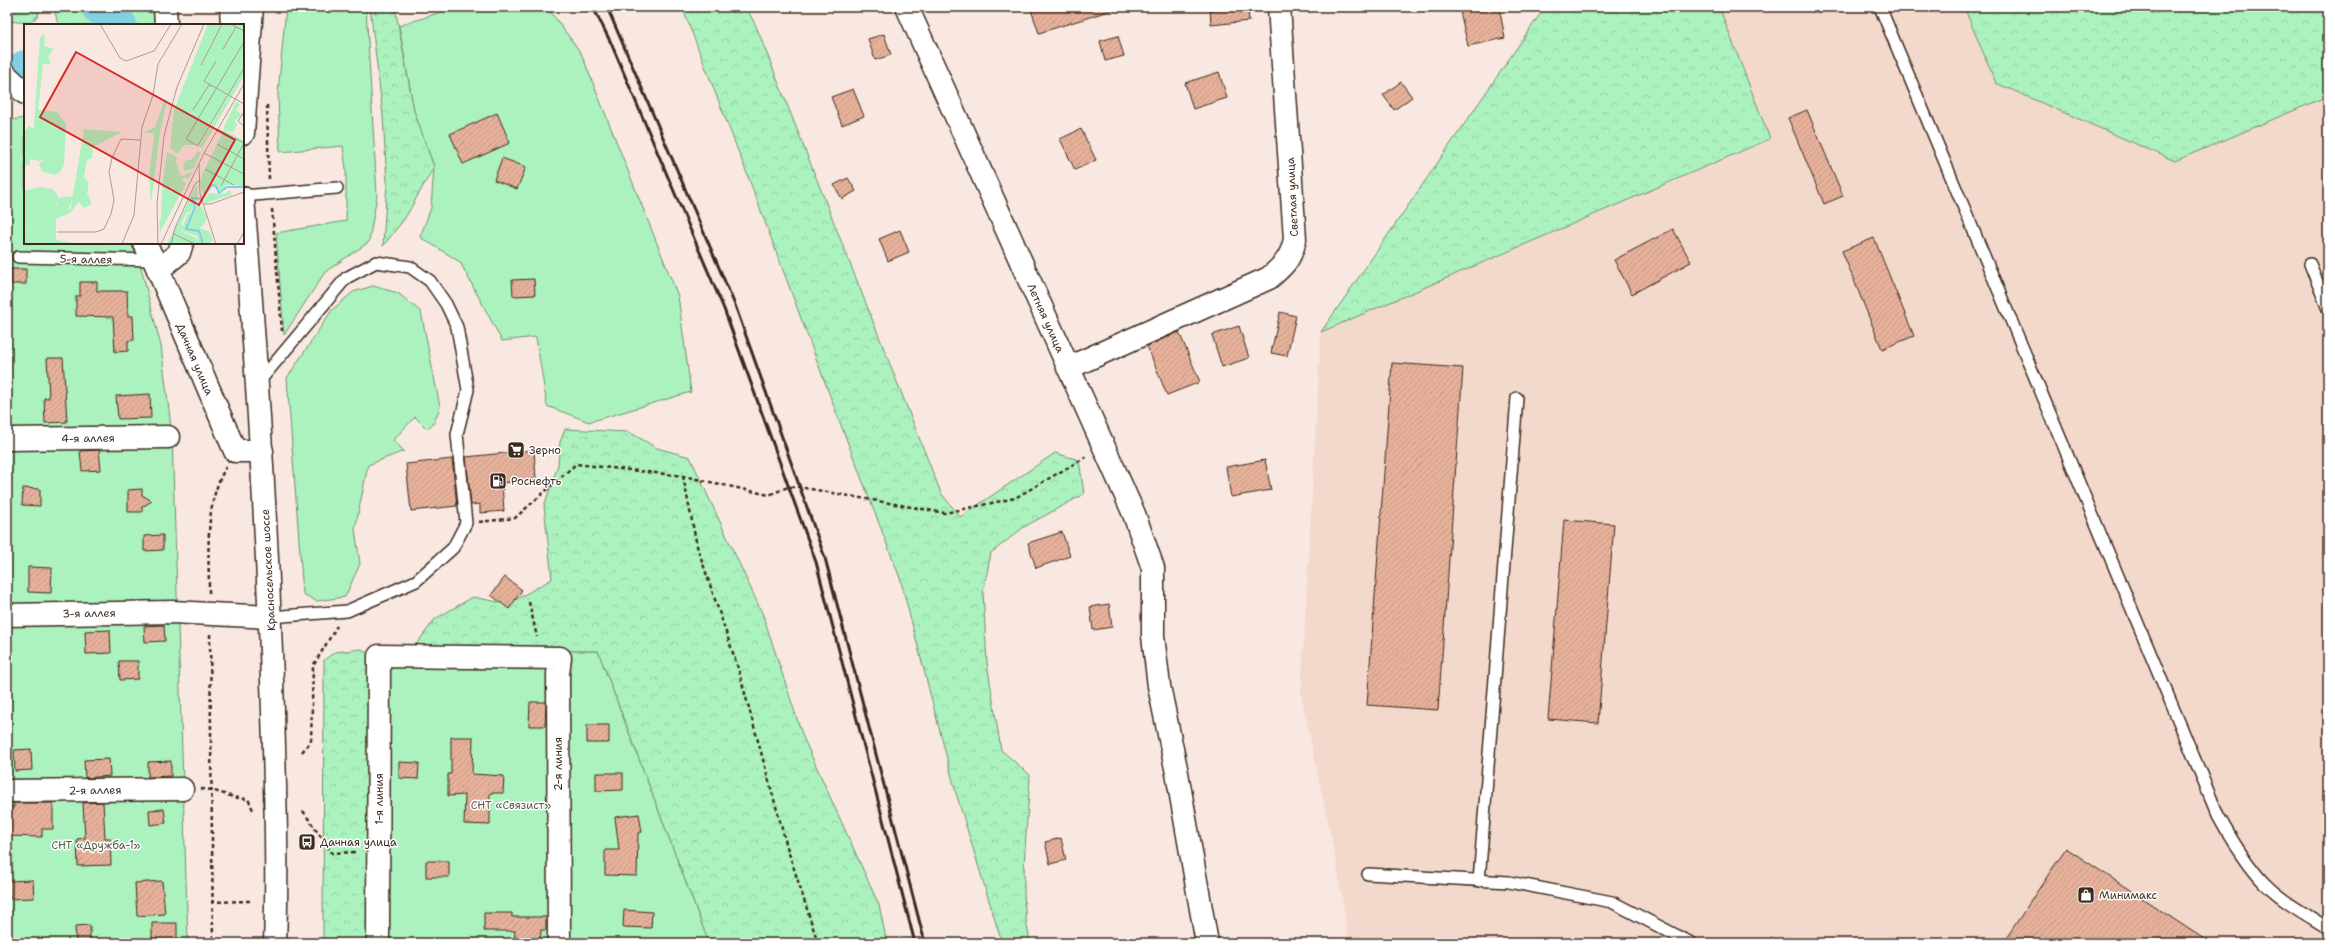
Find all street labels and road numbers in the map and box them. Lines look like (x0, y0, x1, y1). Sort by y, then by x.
street label: Светлая улица (1283, 157, 1302, 237)
street label: 5-я аллея (60, 252, 112, 267)
street label: Летняя улица (1024, 281, 1068, 355)
street label: Дачная улица (173, 321, 217, 398)
street label: 4-я аллея (61, 431, 115, 446)
street label: Красносельское шоссе (258, 509, 279, 631)
street label: 3-я аллея (62, 606, 116, 621)
street label: 2-я линия (551, 737, 566, 791)
street label: 1-я линия (372, 773, 387, 825)
street label: 2-я аллея (69, 783, 122, 798)

